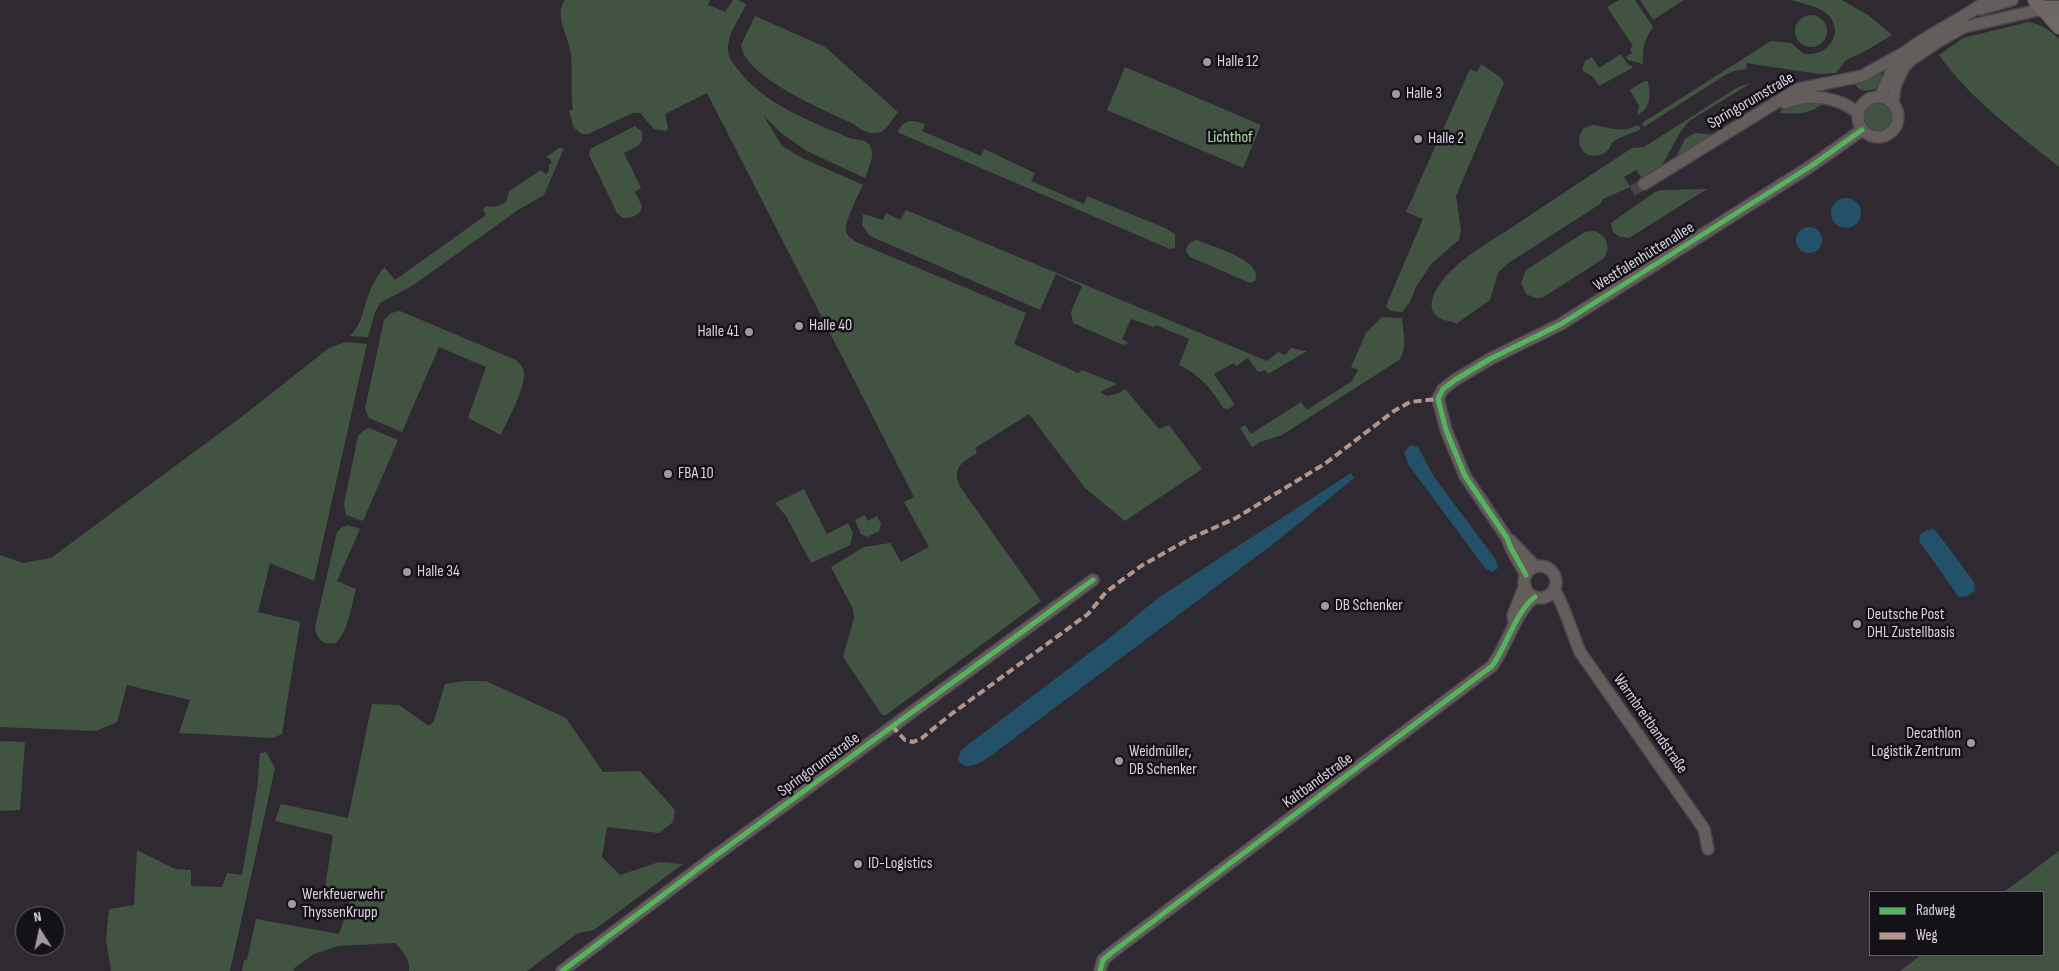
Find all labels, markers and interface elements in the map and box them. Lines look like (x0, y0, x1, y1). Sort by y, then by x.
place label: Halle 12 (1217, 52, 1259, 72)
marker: Halle 12 (1201, 56, 1213, 68)
street label: Springorumstraße (1704, 69, 1798, 133)
place label: Halle 3 (1406, 84, 1442, 104)
marker: Halle 3 (1390, 88, 1402, 100)
park label: Lichthof (1207, 128, 1253, 148)
place label: Halle 2 (1428, 129, 1464, 149)
marker: Halle 2 (1412, 133, 1424, 145)
street label: Westfalenhüttenallee (1590, 218, 1698, 296)
place label: Halle 40 (809, 316, 852, 336)
marker: Halle 40 (793, 320, 805, 332)
place label: Halle 41 (697, 322, 739, 342)
marker: Halle 41 (743, 326, 755, 338)
place label: FBA 10 (678, 464, 714, 484)
marker: FBA 10 (662, 468, 674, 480)
place label: Halle 34 (417, 562, 460, 582)
marker: Halle 34 (401, 566, 413, 578)
place label: DB Schenker (1335, 596, 1403, 616)
marker: DB Schenker (1319, 600, 1331, 612)
place label: Deutsche Post DHL Zustellbasis (1867, 605, 1955, 643)
marker: Deutsche Post DHL Zustellbasis (1851, 618, 1863, 630)
street label: Warmbreitbandstraße (1609, 671, 1691, 777)
place label: Decathlon Logistik Zentrum (1871, 724, 1961, 762)
street label: Springorumstraße (774, 729, 864, 801)
marker: Decathlon Logistik Zentrum (1965, 737, 1977, 749)
place label: Weidmüller, DB Schenker (1129, 742, 1197, 780)
street label: Kaltbandstraße (1279, 749, 1357, 813)
marker: Weidmüller, DB Schenker (1113, 755, 1125, 767)
place label: ID-Logistics (868, 854, 932, 874)
marker: ID-Logistics (852, 858, 864, 870)
place label: Werkfeuerwehr ThyssenKrupp (302, 885, 385, 923)
legend (1869, 891, 2044, 956)
marker: Werkfeuerwehr ThyssenKrupp (286, 898, 298, 910)
text: Radweg (1916, 901, 1955, 920)
north arrow (15, 906, 65, 956)
text: N (32, 908, 43, 926)
text: Weg (1916, 926, 1938, 945)

